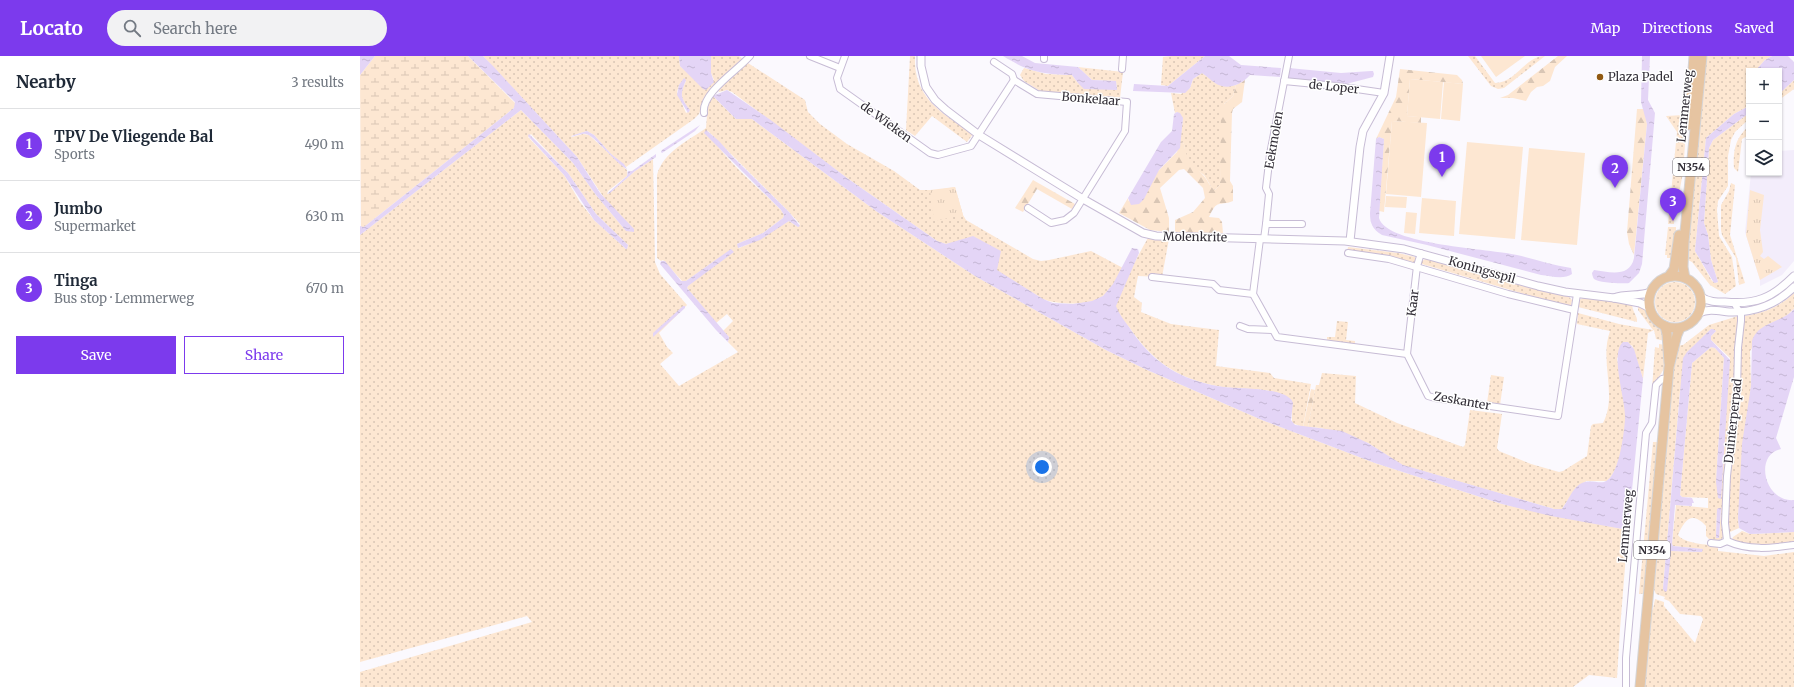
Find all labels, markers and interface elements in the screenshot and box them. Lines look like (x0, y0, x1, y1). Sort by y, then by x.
search box (107, 10, 387, 46)
text: Locato (20, 16, 83, 40)
icon: search (121, 17, 143, 39)
text: Search here (153, 19, 237, 38)
text: Map (1590, 19, 1620, 37)
text: Directions (1642, 19, 1712, 37)
text: Saved (1734, 19, 1774, 37)
street label: Lemmerweg (1673, 68, 1696, 143)
map controls (1746, 68, 1782, 176)
button: + (1746, 68, 1782, 104)
place label: Plaza Padel (1608, 69, 1673, 84)
text: Nearby (16, 71, 76, 93)
marker: Plaza Padel (1595, 72, 1605, 82)
text: 3 results (291, 74, 344, 91)
street label: de Loper (1308, 76, 1360, 97)
street label: Bonkelaar (1061, 88, 1122, 109)
street label: de Wieken (858, 98, 915, 145)
button: − (1746, 104, 1782, 140)
street label: Eekmolen (1261, 110, 1286, 170)
text: TPV De Vliegende Bal (54, 127, 213, 146)
text: 1 (26, 136, 32, 153)
text: 490 m (305, 136, 344, 153)
button: layers (1746, 140, 1782, 176)
pin: 1 (1429, 144, 1455, 177)
text: Sports (54, 146, 95, 163)
pin: 2 (1602, 155, 1628, 188)
road number: N354 (1673, 158, 1709, 176)
pin: 3 (1660, 188, 1686, 221)
text: Jumbo (54, 199, 102, 218)
text: 2 (25, 208, 33, 225)
text: 630 m (305, 208, 344, 225)
text: Supermarket (54, 218, 136, 235)
street label: Molenkrite (1163, 228, 1227, 245)
street label: Koningsspil (1447, 253, 1518, 286)
text: Tinga (54, 271, 98, 290)
text: 3 (25, 280, 33, 297)
text: 670 m (306, 280, 344, 297)
street label: Kaar (1403, 288, 1422, 317)
text: Bus stop · Lemmerweg (54, 290, 194, 307)
button: Save (16, 336, 176, 374)
button: Share (184, 336, 344, 374)
street label: Duinterperpad (1721, 378, 1744, 464)
street label: Zeskanter (1432, 388, 1492, 413)
your location (1032, 457, 1052, 477)
street label: Lemmerweg (1615, 488, 1636, 563)
road number: N354 (1634, 541, 1670, 559)

